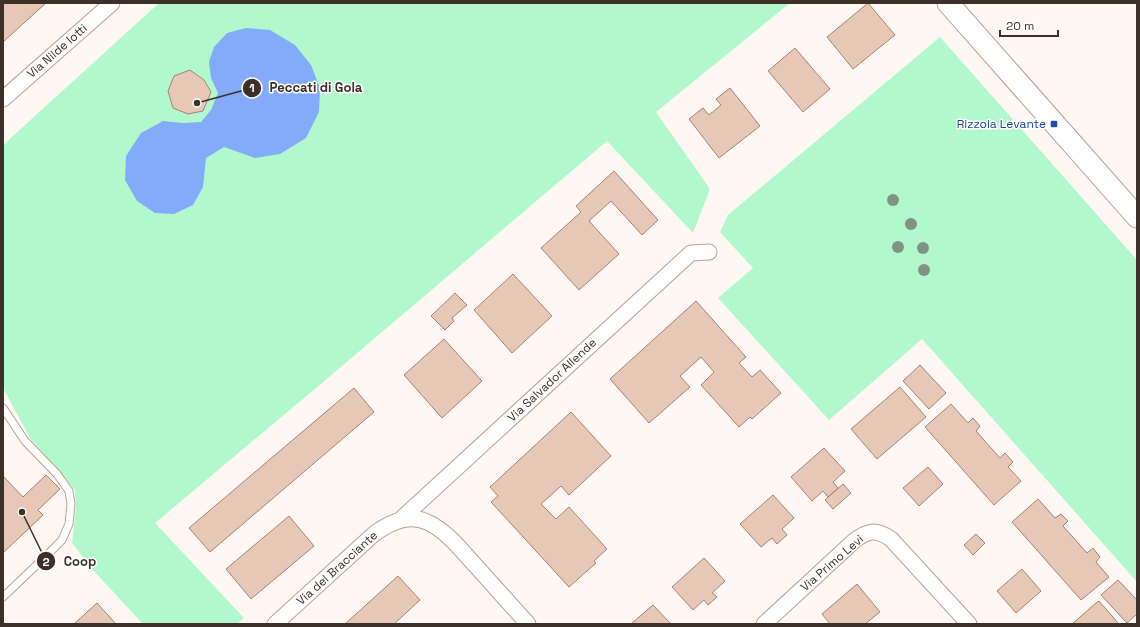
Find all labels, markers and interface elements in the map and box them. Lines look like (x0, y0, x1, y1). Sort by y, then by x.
scale bar (1000, 12, 1058, 38)
text: 20 m (1006, 18, 1034, 34)
street label: Via Nilde Iotti (24, 20, 91, 82)
callout: Peccati di Gola (242, 75, 371, 100)
text: Peccati di Gola (270, 79, 363, 96)
text: 1 (249, 80, 255, 96)
place label: Rizzola Levante (957, 116, 1046, 132)
marker: Rizzola Levante (1049, 119, 1059, 129)
street label: Via Salvador Allende (504, 335, 600, 425)
street label: Via del Bracciante (293, 527, 381, 609)
street label: Via Primo Levi (797, 531, 867, 595)
callout: Coop (36, 549, 105, 574)
text: Coop (64, 553, 96, 570)
text: 2 (42, 554, 50, 570)

